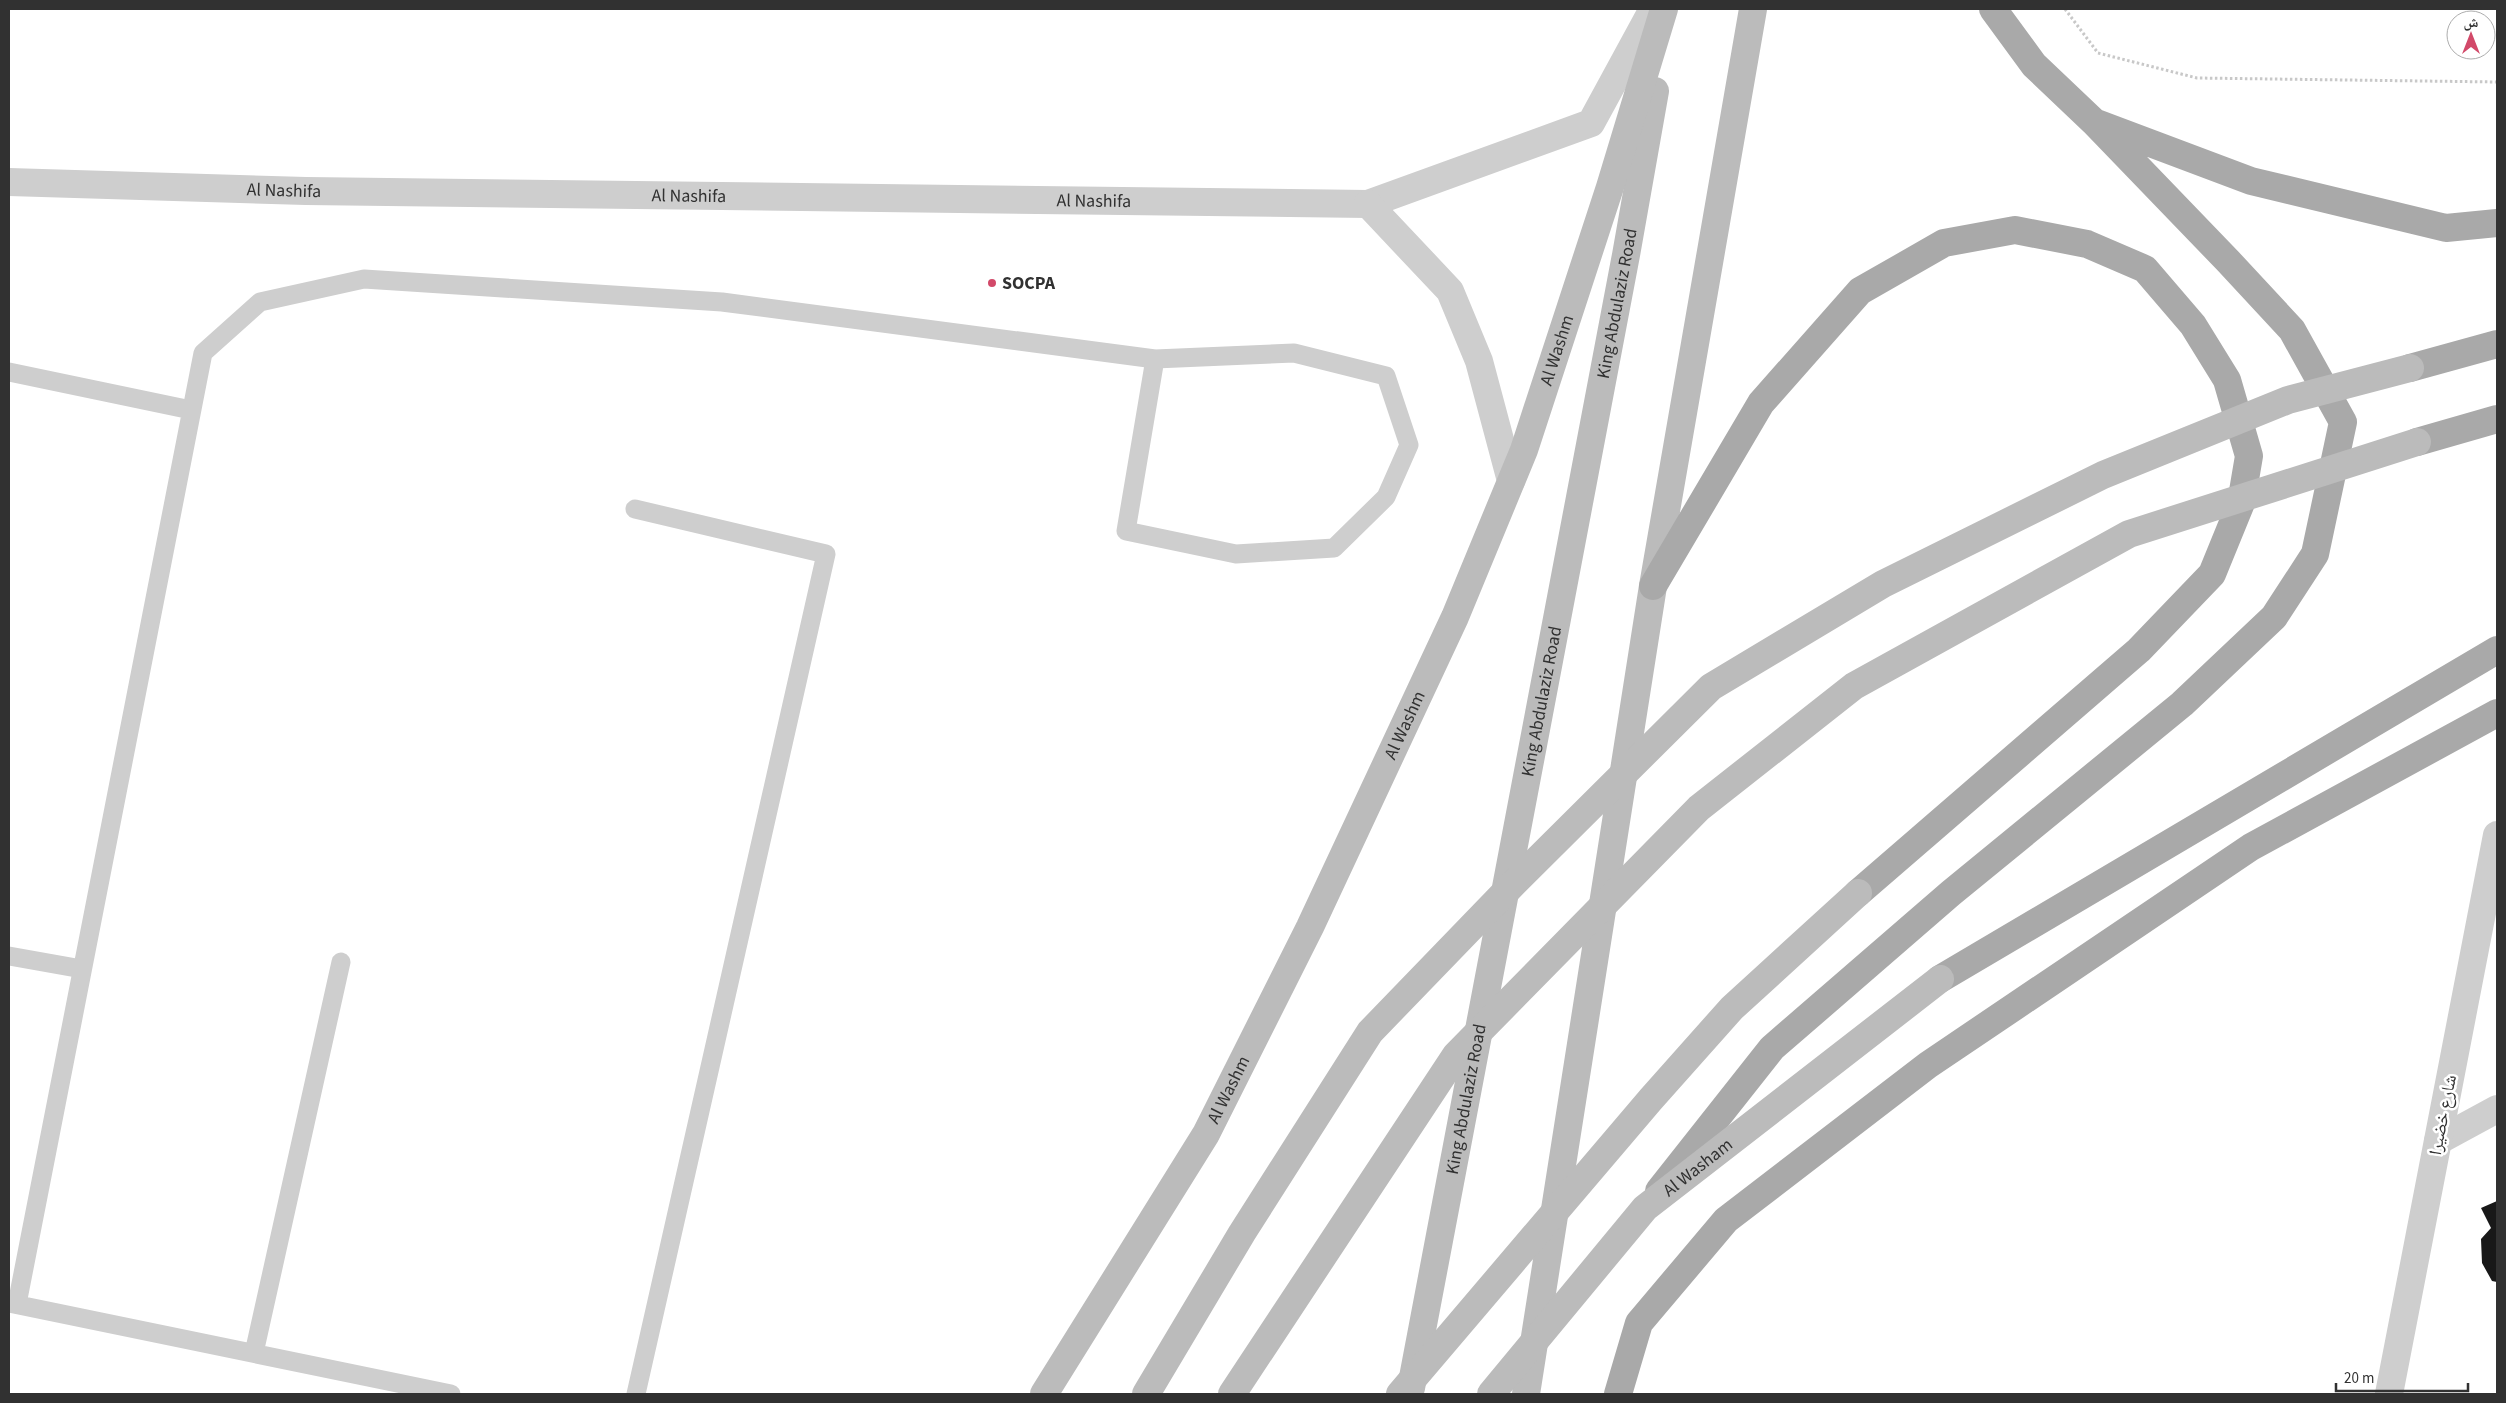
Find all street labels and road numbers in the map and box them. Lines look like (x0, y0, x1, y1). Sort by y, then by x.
street label: Al Nashifa (246, 177, 321, 204)
street label: Al Nashifa (651, 183, 726, 209)
street label: Al Nashifa (1056, 188, 1131, 214)
street label: King Abdulaziz Road (1590, 226, 1643, 381)
street label: Al Washm (1533, 311, 1580, 389)
street label: King Abdulaziz Road (1515, 624, 1568, 779)
street label: Al Washm (1378, 687, 1431, 763)
street label: King Abdulaziz Road (1439, 1022, 1492, 1176)
street label: Al Washm (1201, 1051, 1256, 1128)
street label: شارع خضيرا (2423, 1073, 2463, 1157)
street label: Al Washam (1657, 1132, 1738, 1202)

